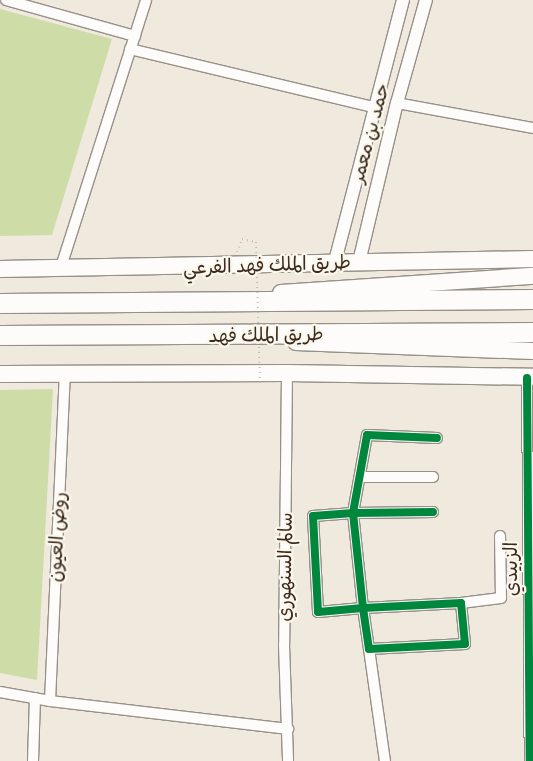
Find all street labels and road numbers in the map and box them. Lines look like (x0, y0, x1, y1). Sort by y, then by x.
street label: حمد بن معمر (346, 81, 394, 185)
street label: طريق الملك فهد الفرعي (183, 251, 351, 279)
street label: طريق الملك فهد (208, 323, 324, 347)
street label: روض العيون (43, 491, 71, 583)
street label: سالم السنهوري (273, 512, 297, 622)
street label: الزبيدي (500, 542, 522, 596)

